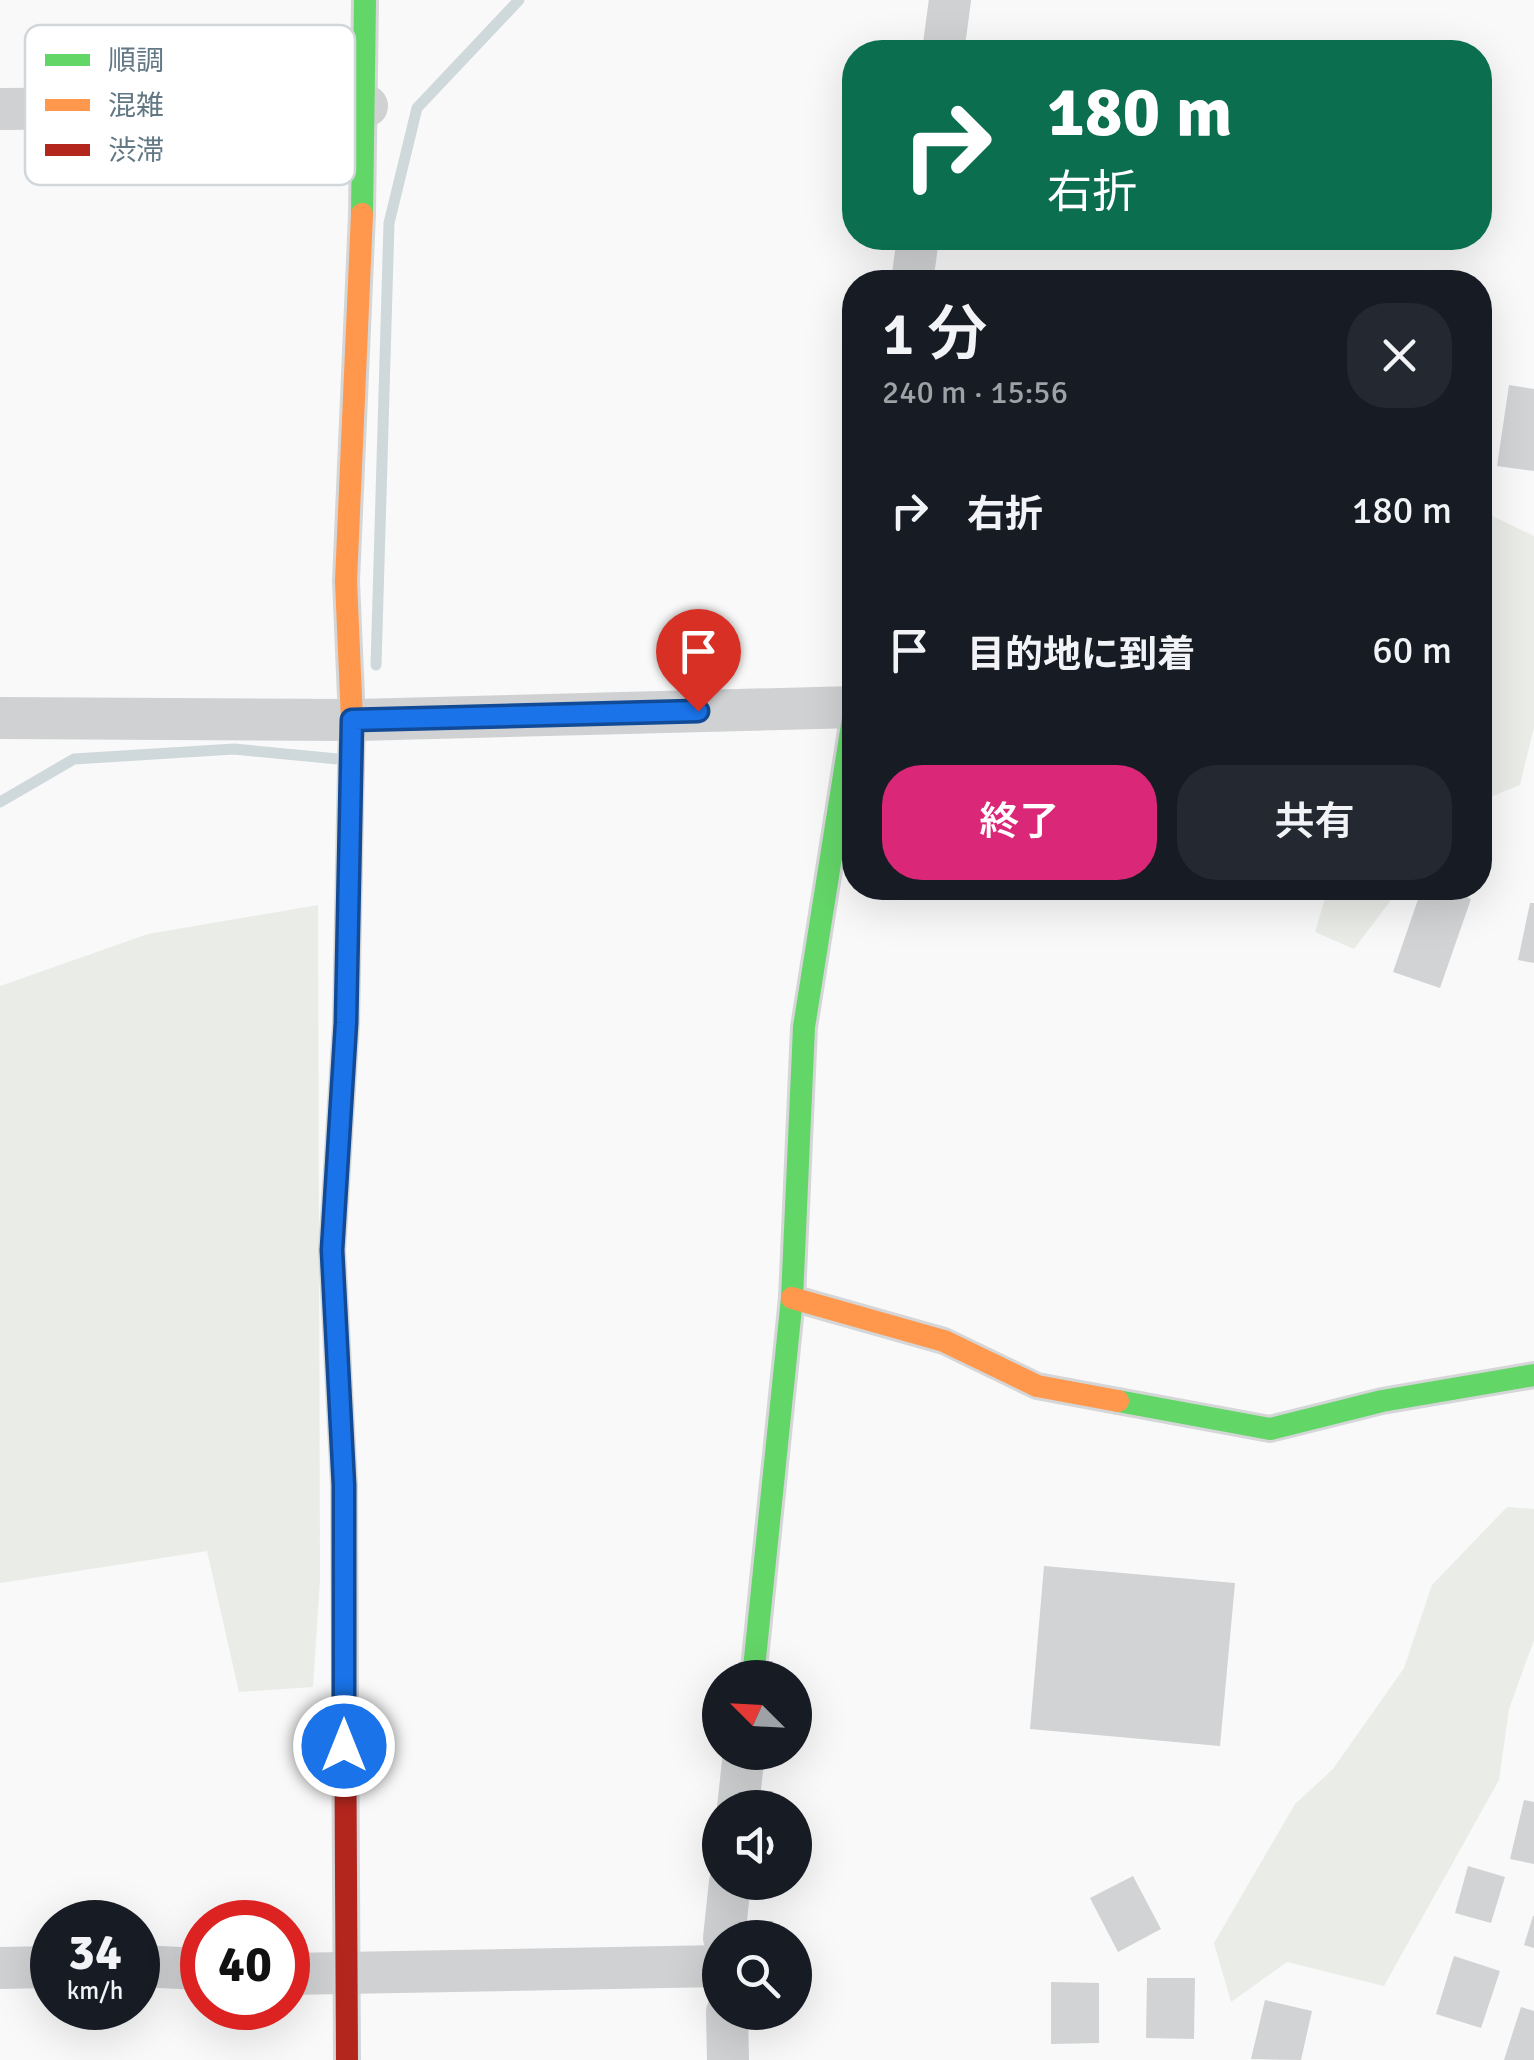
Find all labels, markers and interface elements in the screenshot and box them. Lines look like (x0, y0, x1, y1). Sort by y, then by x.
legend (25, 25, 355, 185)
text: 順調 (108, 44, 164, 78)
text: 180 m (1047, 69, 1232, 155)
icon: right (882, 80, 1012, 210)
text: 混雑 (108, 89, 164, 123)
text: 渋滞 (108, 134, 164, 168)
text: 右折 (1047, 165, 1137, 220)
text: 1 分 (882, 298, 988, 372)
button: close (1347, 303, 1452, 408)
text: 240 m · 15:56 (882, 373, 1068, 412)
icon: right (882, 483, 937, 538)
text: 180 m (1352, 487, 1452, 534)
text: 右折 (967, 491, 1043, 538)
pin (656, 609, 741, 712)
icon: arrive (882, 623, 937, 678)
icon: arrive (671, 624, 726, 679)
text: 60 m (1372, 627, 1452, 674)
text: 目的地に到着 (967, 631, 1195, 678)
button: 終了 (882, 765, 1157, 880)
button: 共有 (1177, 765, 1452, 880)
north arrow (702, 1660, 812, 1770)
map controls (702, 1660, 812, 2030)
position arrow (292, 1694, 396, 1798)
button: sound (702, 1790, 812, 1900)
speed limit sign: 40 (180, 1900, 310, 2030)
button: search (702, 1920, 812, 2030)
text: 34 (68, 1922, 122, 1984)
text: km/h (67, 1975, 123, 2006)

